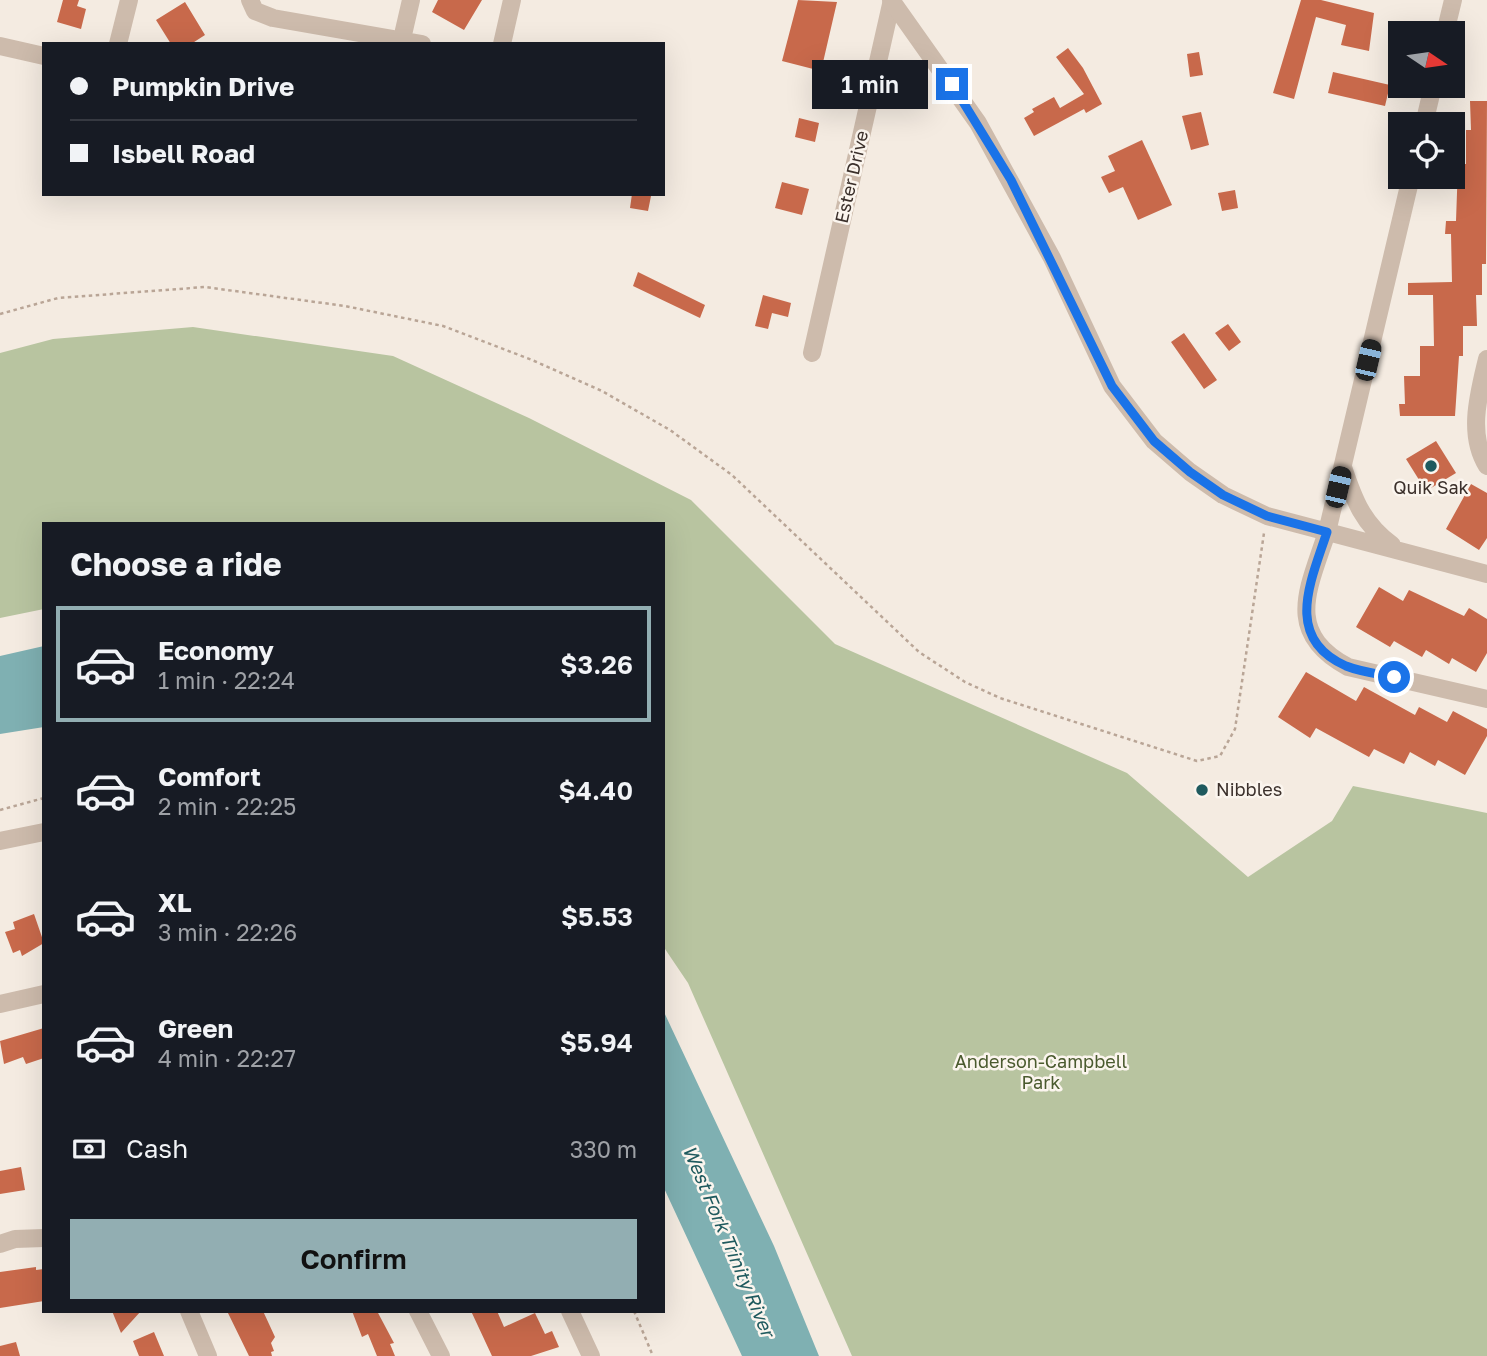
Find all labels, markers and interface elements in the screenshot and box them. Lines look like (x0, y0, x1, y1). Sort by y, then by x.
north arrow (1388, 21, 1465, 98)
map controls (1388, 21, 1465, 189)
callout: 1 min (812, 60, 928, 108)
route end (936, 68, 968, 100)
text: 1 min (841, 70, 899, 98)
text: Pumpkin Drive (112, 71, 294, 102)
button: locate (1388, 112, 1465, 189)
street label: Ester Drive (830, 128, 872, 225)
text: Isbell Road (112, 138, 255, 169)
car (1354, 337, 1383, 383)
marker: Quik Sak (1423, 458, 1439, 474)
car (1324, 464, 1353, 510)
place label: Quik Sak (1393, 476, 1469, 498)
text: Choose a ride (70, 545, 282, 583)
icon: car (74, 633, 137, 696)
text: Economy (158, 635, 274, 666)
text: $3.26 (560, 649, 633, 680)
route start (1378, 661, 1410, 693)
text: 1 min · 22:24 (158, 666, 295, 694)
icon: car (74, 759, 137, 822)
text: Comfort (158, 761, 261, 792)
text: $4.40 (559, 775, 633, 806)
place label: Nibbles (1216, 778, 1282, 800)
marker: Nibbles (1194, 782, 1210, 798)
text: 2 min · 22:25 (158, 792, 296, 820)
icon: car (74, 885, 137, 948)
text: XL (158, 887, 192, 918)
text: $5.53 (561, 901, 633, 932)
text: 3 min · 22:26 (158, 918, 297, 946)
icon: car (74, 1011, 137, 1074)
text: Green (158, 1013, 233, 1044)
text: $5.94 (560, 1027, 633, 1058)
text: 4 min · 22:27 (158, 1044, 296, 1072)
park label: Anderson-Campbell Park (955, 1050, 1127, 1093)
icon: cash (70, 1130, 108, 1168)
text: Cash (126, 1133, 188, 1164)
text: 330 m (570, 1135, 637, 1163)
water label: West Fork Trinity River (679, 1142, 781, 1342)
button: Confirm (70, 1219, 637, 1299)

